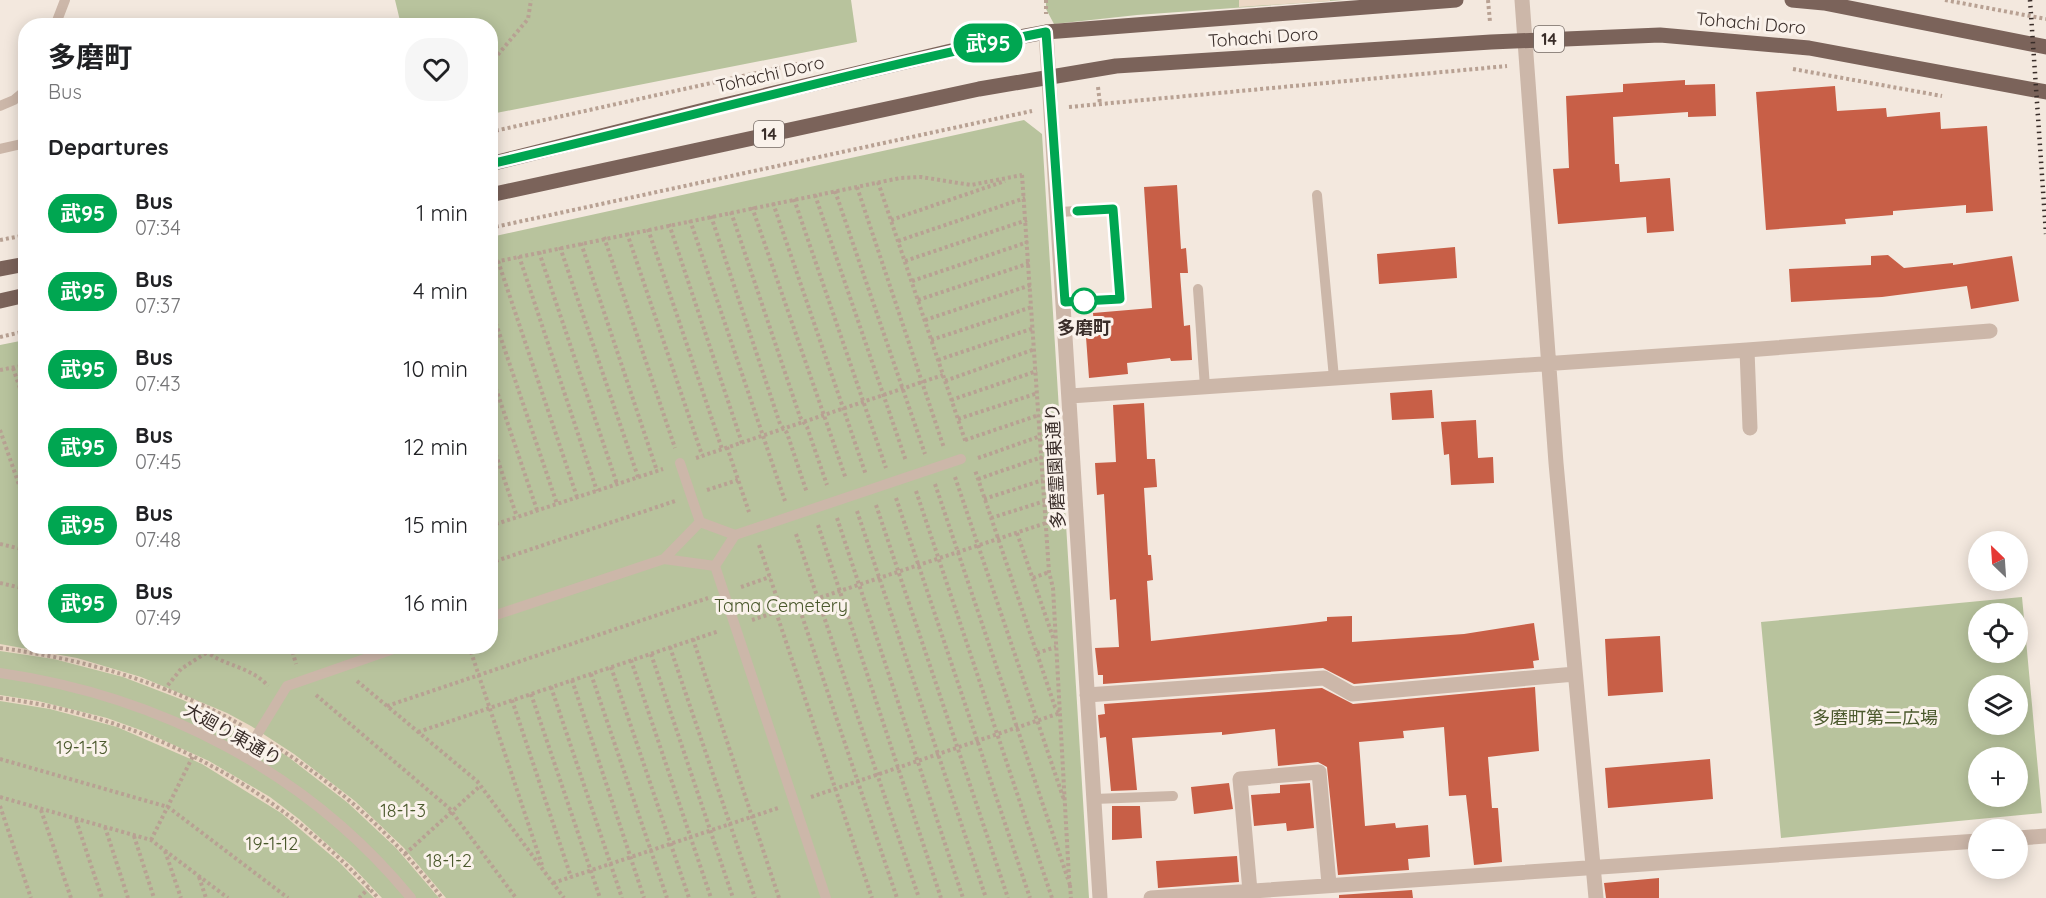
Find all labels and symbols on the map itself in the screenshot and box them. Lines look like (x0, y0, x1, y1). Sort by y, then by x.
street label: Tohachi Doro (1695, 7, 1807, 39)
street label: Tohachi Doro (1207, 22, 1319, 52)
line badge: 武95 (954, 24, 1022, 63)
road number: 14 (1534, 26, 1564, 52)
street label: Tohachi Doro (714, 50, 826, 98)
road number: 14 (754, 121, 784, 147)
marker: 多磨町 (1071, 288, 1097, 314)
place label: 多磨町 (1057, 316, 1111, 339)
street label: 多磨霊園東通り (1040, 402, 1070, 530)
north arrow (1968, 531, 2028, 591)
park label: Tama Cemetery (714, 594, 848, 617)
street label: 大廻り東通り (180, 698, 286, 770)
park label: 多磨町第二広場 (1812, 706, 1938, 729)
park label: 19-1-13 (56, 736, 108, 759)
park label: 18-1-3 (380, 799, 426, 822)
park label: 19-1-12 (246, 832, 298, 855)
park label: 18-1-2 (426, 849, 472, 872)

